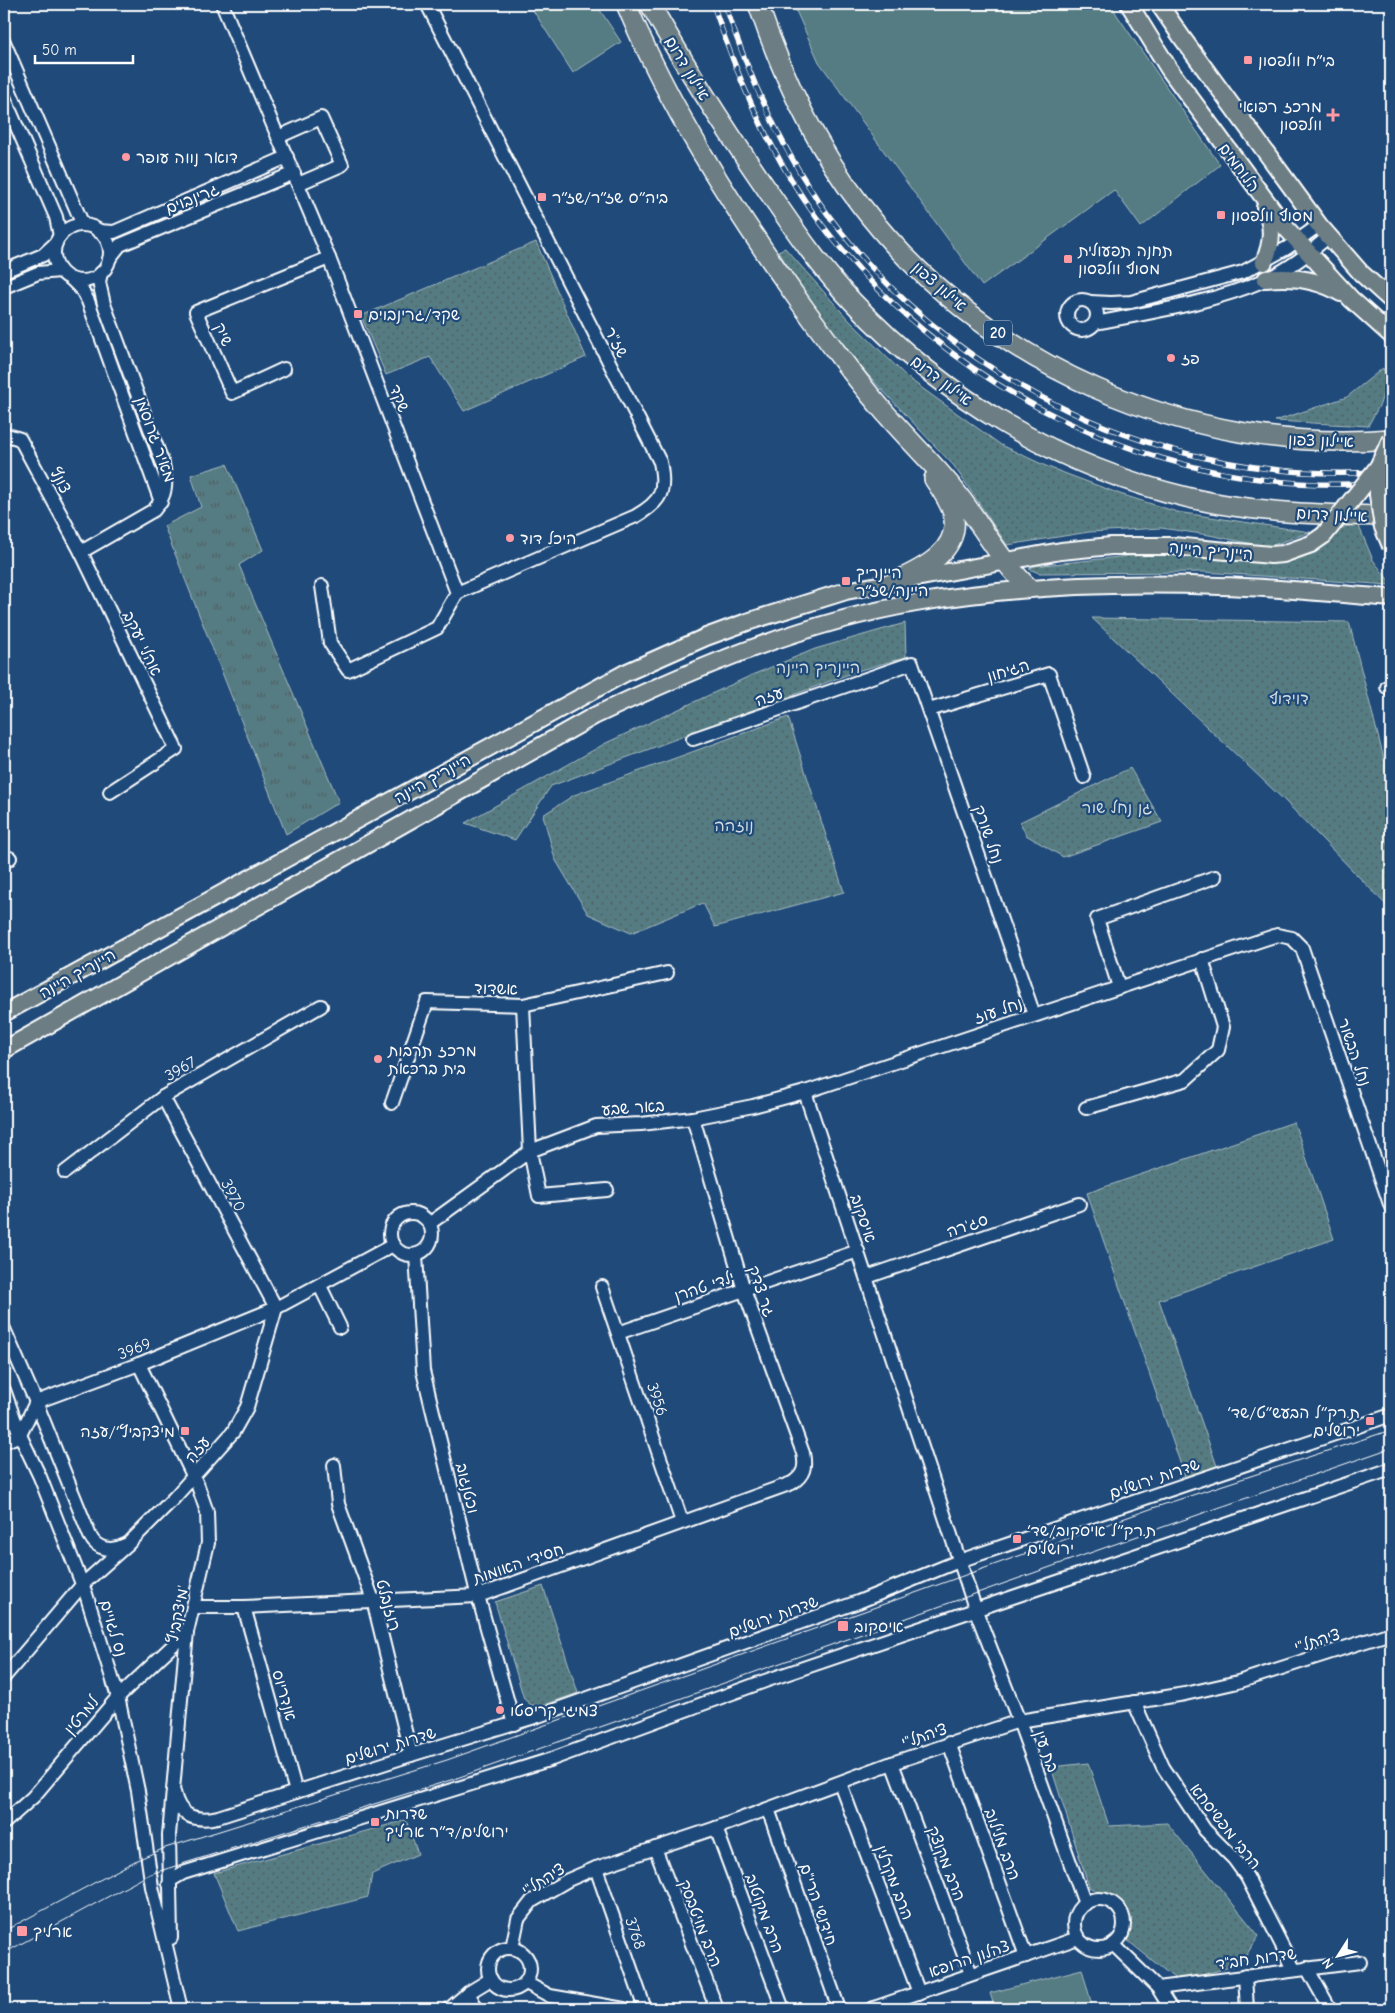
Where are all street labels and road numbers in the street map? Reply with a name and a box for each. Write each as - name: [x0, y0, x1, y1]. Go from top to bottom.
- street label: איילון דרום: [661, 33, 713, 104]
- street label: הלוחמים: [1215, 140, 1263, 195]
- street label: גרינבוים: [163, 180, 222, 218]
- street label: איילון צפון: [908, 258, 970, 316]
- street label: שיק: [209, 320, 236, 349]
- road number: 20: [984, 320, 1012, 346]
- street label: שז"ר: [601, 324, 631, 361]
- street label: איילון דרום: [908, 352, 975, 409]
- street label: שקד: [385, 382, 413, 415]
- street label: מאיר גרוסמן: [130, 394, 179, 485]
- street label: איילון צפון: [1288, 431, 1354, 452]
- street label: צונץ: [46, 464, 74, 496]
- street label: איילון דרום: [1296, 504, 1368, 526]
- street label: היינריך היינה: [1168, 538, 1254, 565]
- street label: אהלי יעקב: [119, 608, 165, 679]
- street label: הגיחון: [985, 656, 1032, 686]
- street label: עזה: [753, 684, 786, 710]
- street label: היינריך היינה: [391, 751, 474, 808]
- street label: נחל שורק: [970, 803, 1006, 866]
- street label: היינריך היינה: [36, 946, 119, 1003]
- street label: אשדוד: [474, 980, 518, 998]
- street label: נחל עוז: [972, 994, 1025, 1028]
- street label: נחל הבשור: [1334, 1016, 1374, 1089]
- street label: 3967: [162, 1053, 200, 1085]
- street label: באר שבע: [601, 1097, 665, 1119]
- street label: 3970: [217, 1176, 249, 1215]
- street label: איסקוב: [846, 1192, 880, 1245]
- street label: סג'רה: [944, 1210, 990, 1241]
- street label: גר צדק: [744, 1263, 778, 1319]
- street label: ילדי טהרן: [672, 1268, 737, 1307]
- street label: 3969: [115, 1334, 153, 1363]
- street label: 3956: [643, 1380, 671, 1418]
- street label: עזה: [182, 1433, 214, 1466]
- street label: שדרות ירושלים: [1107, 1455, 1202, 1503]
- street label: וכטנגוב: [452, 1461, 482, 1515]
- street label: חסידי האומות: [470, 1540, 566, 1588]
- street label: רוזנבלט: [372, 1577, 404, 1633]
- street label: מיצקביץ': [164, 1584, 192, 1645]
- street label: שדרות ירושלים: [726, 1592, 821, 1642]
- street label: נס לגויים: [96, 1598, 130, 1659]
- street label: ציהתל"י: [1292, 1625, 1342, 1657]
- street label: אנדריוס: [268, 1668, 300, 1723]
- street label: למרטין: [61, 1692, 104, 1739]
- street label: ציהתל"י: [899, 1720, 949, 1752]
- street label: שדרות ירושלים: [342, 1723, 438, 1768]
- street label: בת עין: [1030, 1728, 1062, 1775]
- street label: הרבי מפשיסחא: [1186, 1780, 1264, 1873]
- street label: הרב מלילוב: [981, 1806, 1023, 1883]
- street label: הרב מקוצק: [923, 1823, 969, 1904]
- street label: הרב מקרלין: [871, 1842, 917, 1923]
- street label: ציהתל"י: [519, 1860, 568, 1900]
- street label: חידושי הרי"ם: [796, 1861, 841, 1948]
- street label: הרב מקוטוב: [740, 1871, 787, 1956]
- street label: הרב מויטבסק: [675, 1877, 725, 1970]
- street label: 3768: [621, 1915, 649, 1952]
- street label: צהלון הרופא: [927, 1937, 1012, 1981]
- street label: שדרות חב"ד: [1215, 1944, 1298, 1974]

